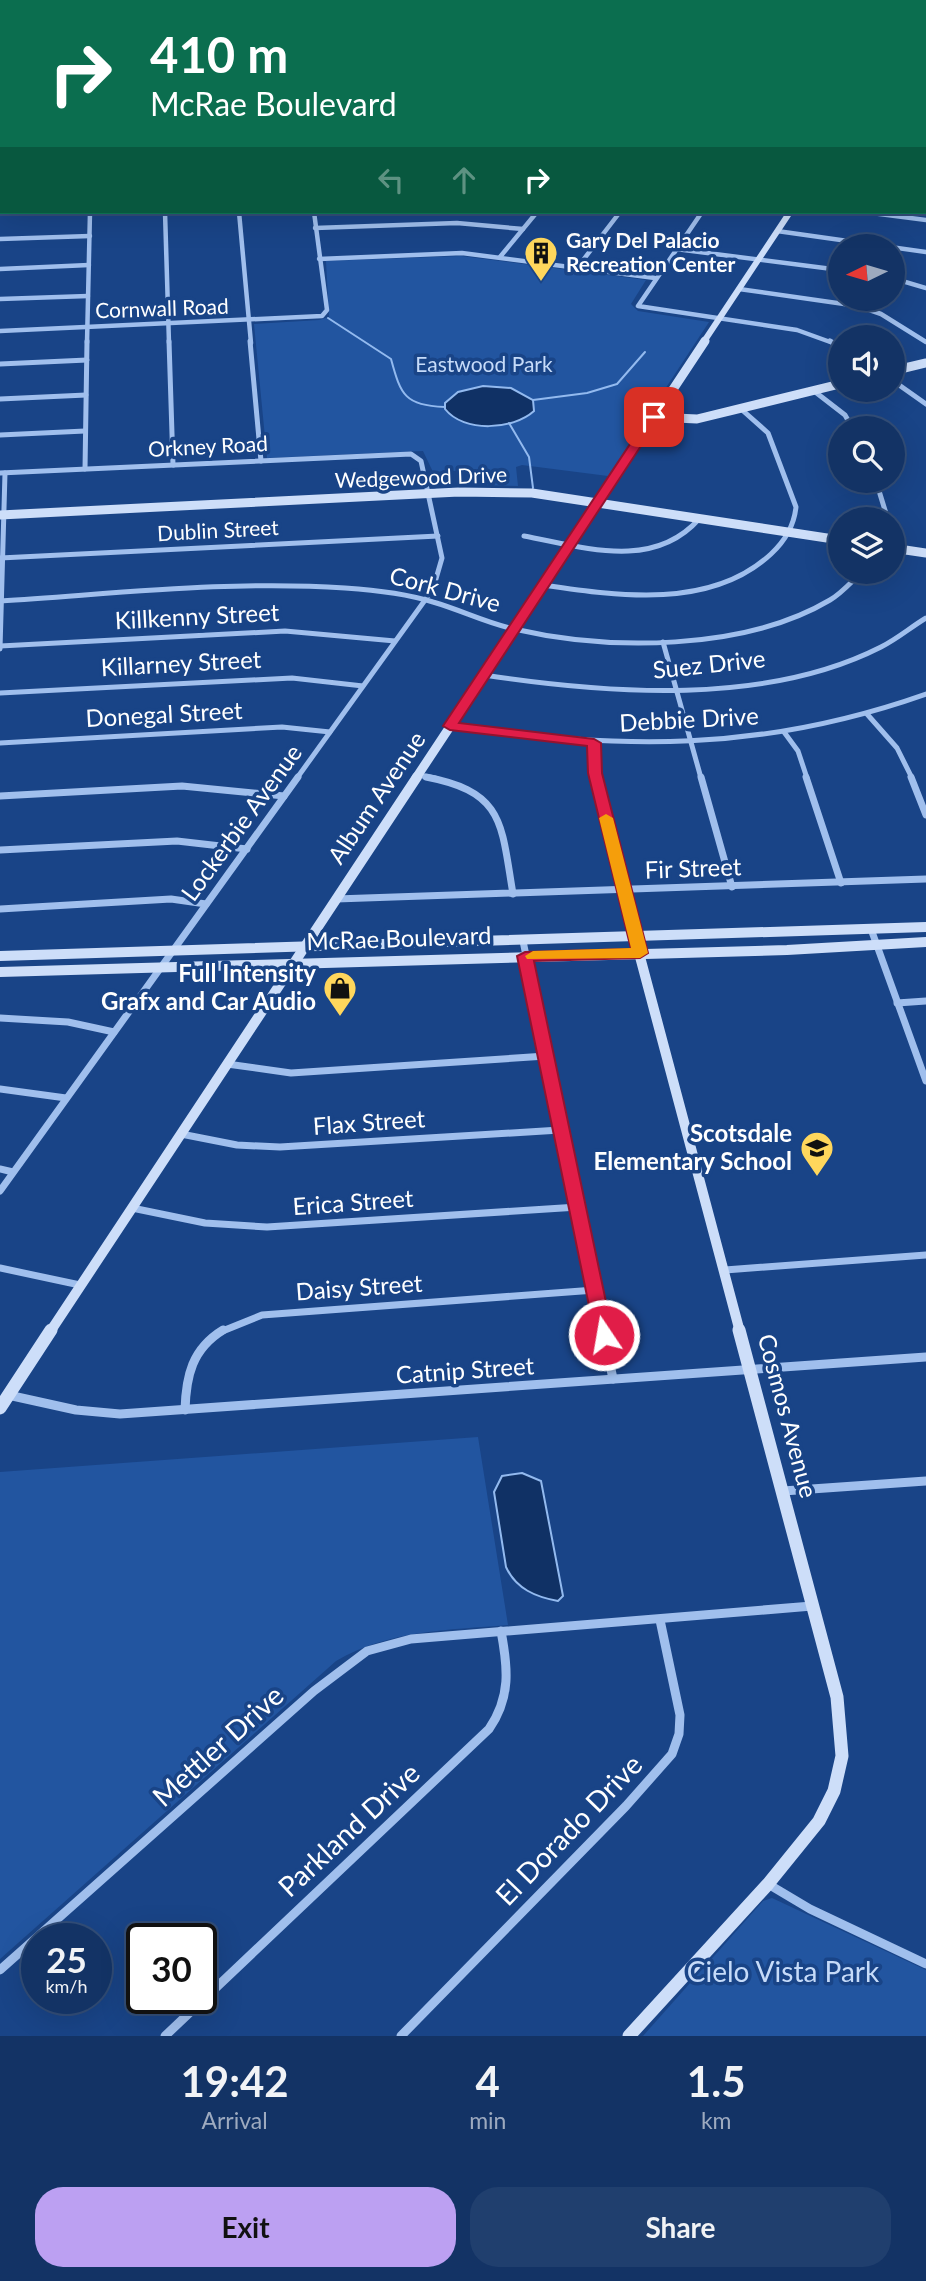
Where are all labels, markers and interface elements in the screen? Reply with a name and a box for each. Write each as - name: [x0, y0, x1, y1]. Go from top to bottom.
- text: 410 m: [150, 25, 288, 83]
- icon: right: [35, 28, 126, 119]
- text: McRae Boulevard: [150, 84, 397, 123]
- icon: left: [372, 161, 410, 199]
- icon: ahead: [445, 161, 483, 199]
- icon: right: [518, 161, 556, 199]
- place label: Gary Del Palacio Recreation Center: [566, 227, 735, 276]
- building icon: Gary Del Palacio Recreation Center: [522, 234, 560, 283]
- north arrow: [828, 234, 905, 312]
- map controls: [828, 234, 905, 584]
- street label: Cornwall Road: [95, 293, 229, 322]
- button: sound: [828, 325, 905, 402]
- park label: Eastwood Park: [415, 351, 553, 376]
- pin: [624, 387, 684, 447]
- icon: arrive: [635, 398, 673, 436]
- button: search: [828, 416, 905, 493]
- street label: Orkney Road: [147, 430, 268, 461]
- street label: Wedgewood Drive: [334, 461, 508, 492]
- button: layers: [828, 507, 905, 584]
- street label: Dublin Street: [157, 514, 280, 545]
- street label: Cork Drive: [387, 560, 504, 617]
- street label: Killkenny Street: [114, 597, 280, 634]
- street label: Suez Drive: [651, 643, 767, 684]
- street label: Killarney Street: [100, 644, 262, 681]
- street label: Donegal Street: [85, 695, 244, 732]
- street label: Debbie Drive: [619, 700, 759, 737]
- street label: Album Avenue: [321, 726, 431, 869]
- street label: Lockerbie Avenue: [174, 738, 307, 906]
- street label: Fir Street: [644, 851, 742, 884]
- street label: McRae Boulevard: [306, 920, 492, 955]
- place label: Full Intensity Grafx and Car Audio: [101, 958, 316, 1015]
- shop icon: Full Intensity Grafx and Car Audio: [321, 969, 359, 1018]
- street label: Flax Street: [312, 1103, 426, 1140]
- place label: Scotsdale Elementary School: [593, 1118, 792, 1175]
- school or university icon: Scotsdale Elementary School: [798, 1129, 836, 1178]
- street label: Erica Street: [292, 1183, 415, 1220]
- street label: Daisy Street: [295, 1268, 424, 1305]
- position arrow: [567, 1298, 641, 1372]
- street label: Cosmos Avenue: [753, 1331, 824, 1501]
- street label: Catnip Street: [395, 1350, 535, 1389]
- street label: Mettler Drive: [145, 1678, 290, 1813]
- street label: El Dorado Drive: [488, 1747, 649, 1912]
- street label: Parkland Drive: [271, 1755, 426, 1903]
- speed limit sign: 30: [126, 1923, 217, 2014]
- text: 25: [46, 1938, 87, 1980]
- park label: Cielo Vista Park: [687, 1954, 880, 1988]
- text: km/h: [45, 1975, 88, 1997]
- text: 19:42: [180, 2056, 289, 2106]
- text: 4: [476, 2056, 500, 2106]
- text: 1.5: [687, 2056, 746, 2106]
- text: Arrival: [201, 2106, 268, 2134]
- text: min: [469, 2106, 506, 2134]
- text: km: [701, 2106, 732, 2134]
- button: Exit: [35, 2187, 456, 2267]
- button: Share: [470, 2187, 891, 2267]

